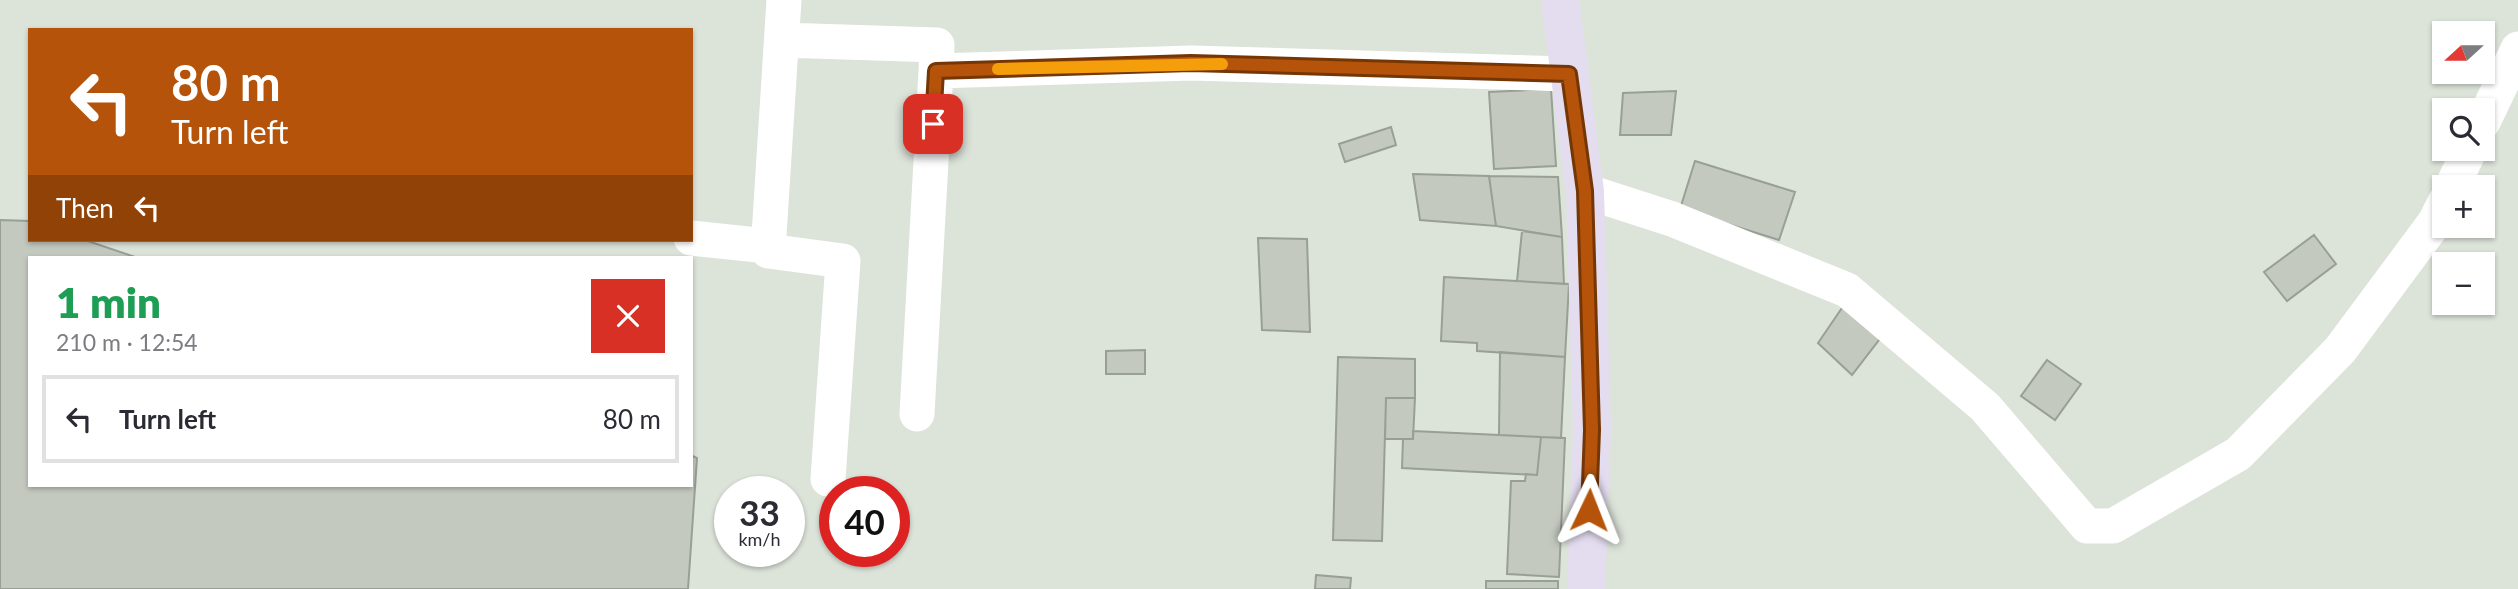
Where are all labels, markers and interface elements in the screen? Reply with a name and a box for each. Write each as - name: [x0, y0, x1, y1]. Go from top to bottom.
- north arrow: [2432, 21, 2496, 84]
- map controls: [2432, 21, 2495, 315]
- text: 80 m: [171, 53, 281, 111]
- icon: left: [56, 56, 147, 147]
- pin: [903, 94, 963, 154]
- button: search: [2432, 98, 2495, 161]
- icon: arrive: [914, 105, 952, 143]
- text: Turn left: [171, 112, 288, 151]
- button: +: [2432, 175, 2495, 238]
- icon: left: [128, 189, 166, 227]
- text: Then: [56, 192, 114, 224]
- button: −: [2432, 252, 2495, 315]
- text: 1 min: [56, 277, 161, 327]
- button: close: [591, 279, 665, 353]
- text: 210 m · 12:54: [56, 328, 198, 356]
- icon: left: [60, 400, 98, 438]
- text: Turn left: [119, 403, 216, 435]
- text: 80 m: [603, 403, 661, 435]
- position arrow: [1552, 473, 1626, 547]
- speed limit sign: 40: [819, 476, 910, 567]
- text: 33: [739, 491, 780, 533]
- text: km/h: [738, 528, 781, 550]

